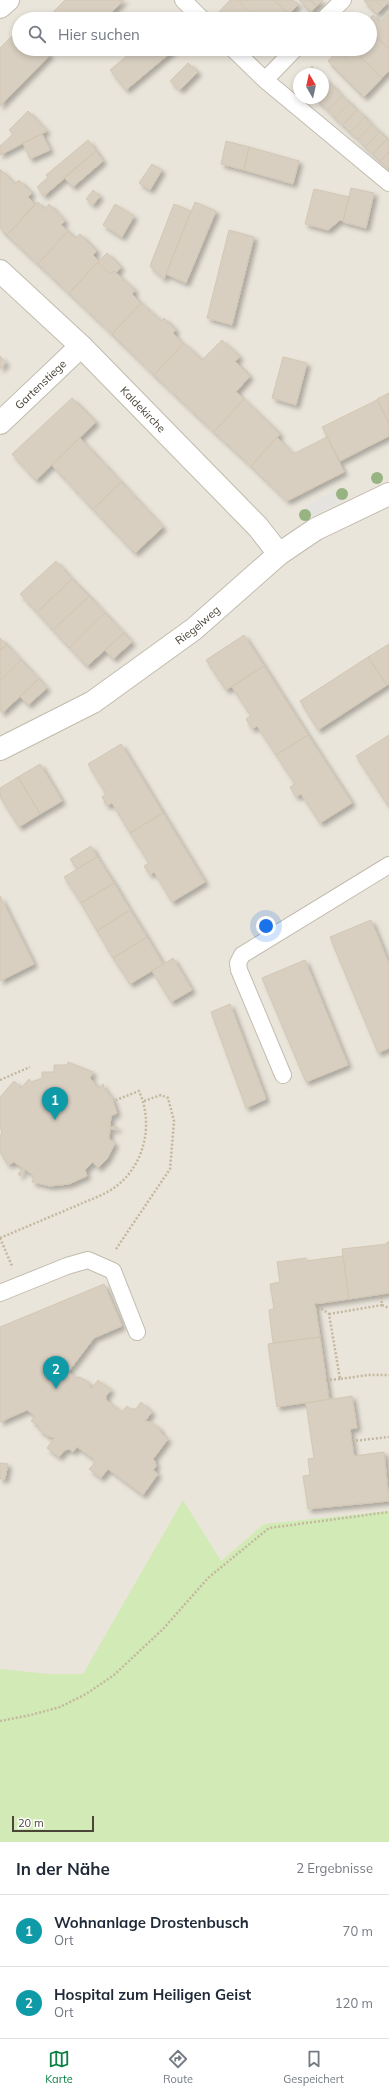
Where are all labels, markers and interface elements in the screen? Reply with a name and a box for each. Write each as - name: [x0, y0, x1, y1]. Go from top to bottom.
- search box: [12, 12, 377, 56]
- icon: search: [26, 23, 48, 45]
- text: Hier suchen: [58, 25, 140, 44]
- north arrow: [293, 68, 329, 104]
- street label: Gartenstiege: [12, 357, 69, 412]
- street label: Kaldekirche: [117, 383, 169, 435]
- street label: Riegelweg: [172, 603, 223, 647]
- your location: [256, 916, 276, 936]
- pin: 1: [42, 1087, 68, 1120]
- pin: 2: [43, 1356, 69, 1389]
- scale bar: [12, 1814, 94, 1833]
- text: 20 m: [18, 1816, 44, 1830]
- text: In der Nähe: [16, 1858, 110, 1879]
- text: 2 Ergebnisse: [296, 1860, 373, 1876]
- text: Wohnanlage Drostenbusch: [54, 1913, 249, 1932]
- text: 1: [25, 1923, 33, 1939]
- text: 70 m: [343, 1923, 373, 1939]
- text: Ort: [54, 1932, 74, 1948]
- text: Hospital zum Heiligen Geist: [54, 1985, 251, 2004]
- text: 2: [25, 1995, 33, 2011]
- text: 120 m: [335, 1995, 373, 2011]
- text: Ort: [54, 2004, 74, 2020]
- tab: Karte: [45, 2048, 73, 2086]
- tab: Route: [163, 2048, 193, 2086]
- tab: Gespeichert: [283, 2048, 344, 2086]

